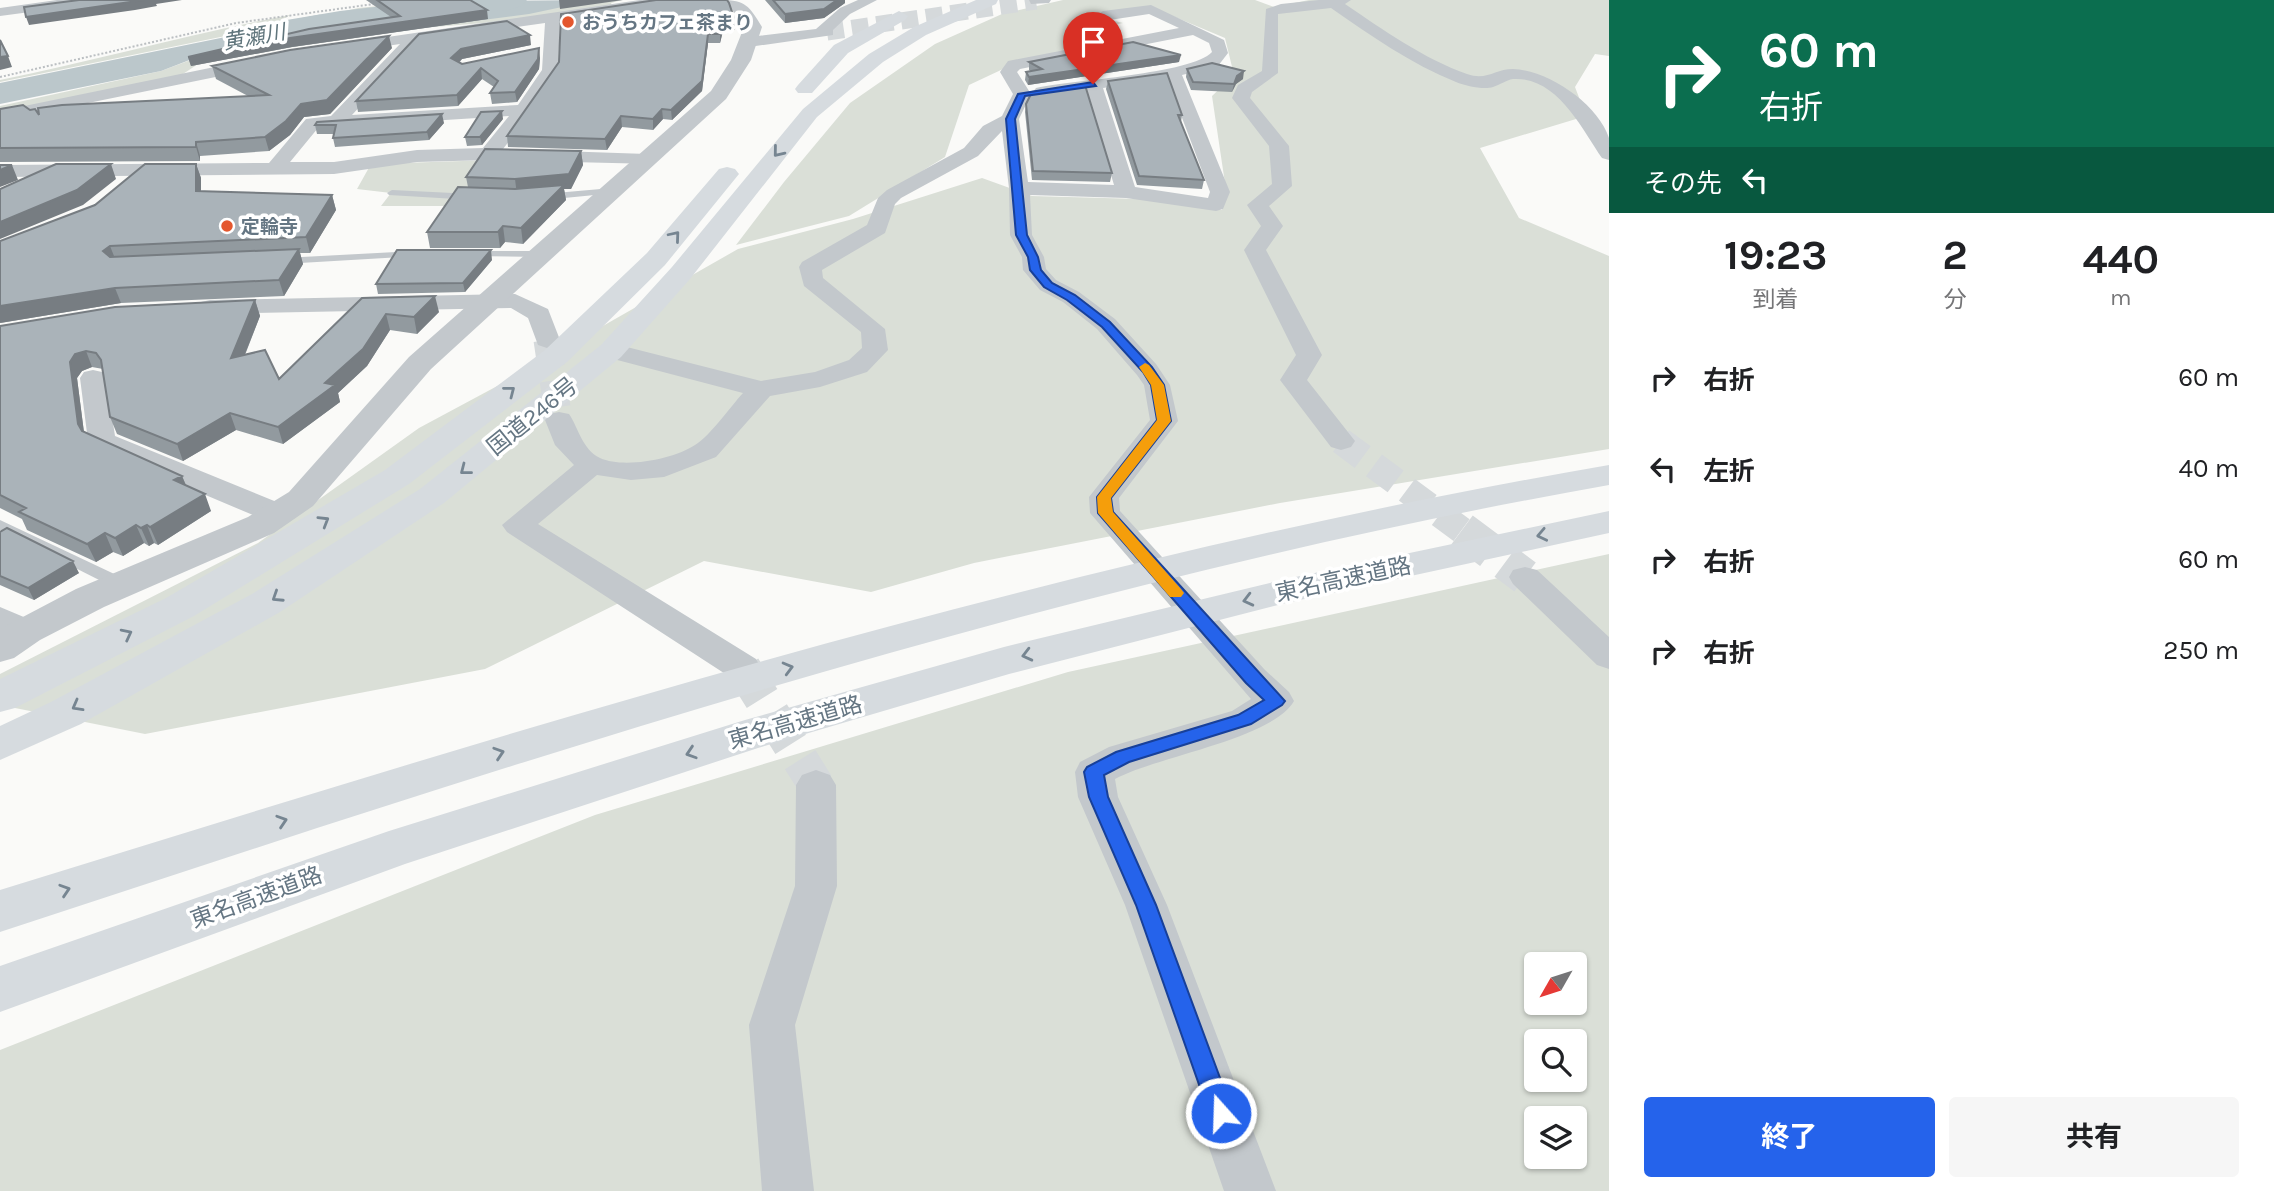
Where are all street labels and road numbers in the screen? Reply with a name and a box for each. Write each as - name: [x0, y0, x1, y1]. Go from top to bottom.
- street label: 国道246号: [482, 372, 583, 461]
- street label: 東名高速道路: [1273, 552, 1413, 607]
- street label: 東名高速道路: [725, 690, 865, 754]
- street label: 東名高速道路: [187, 861, 326, 934]

